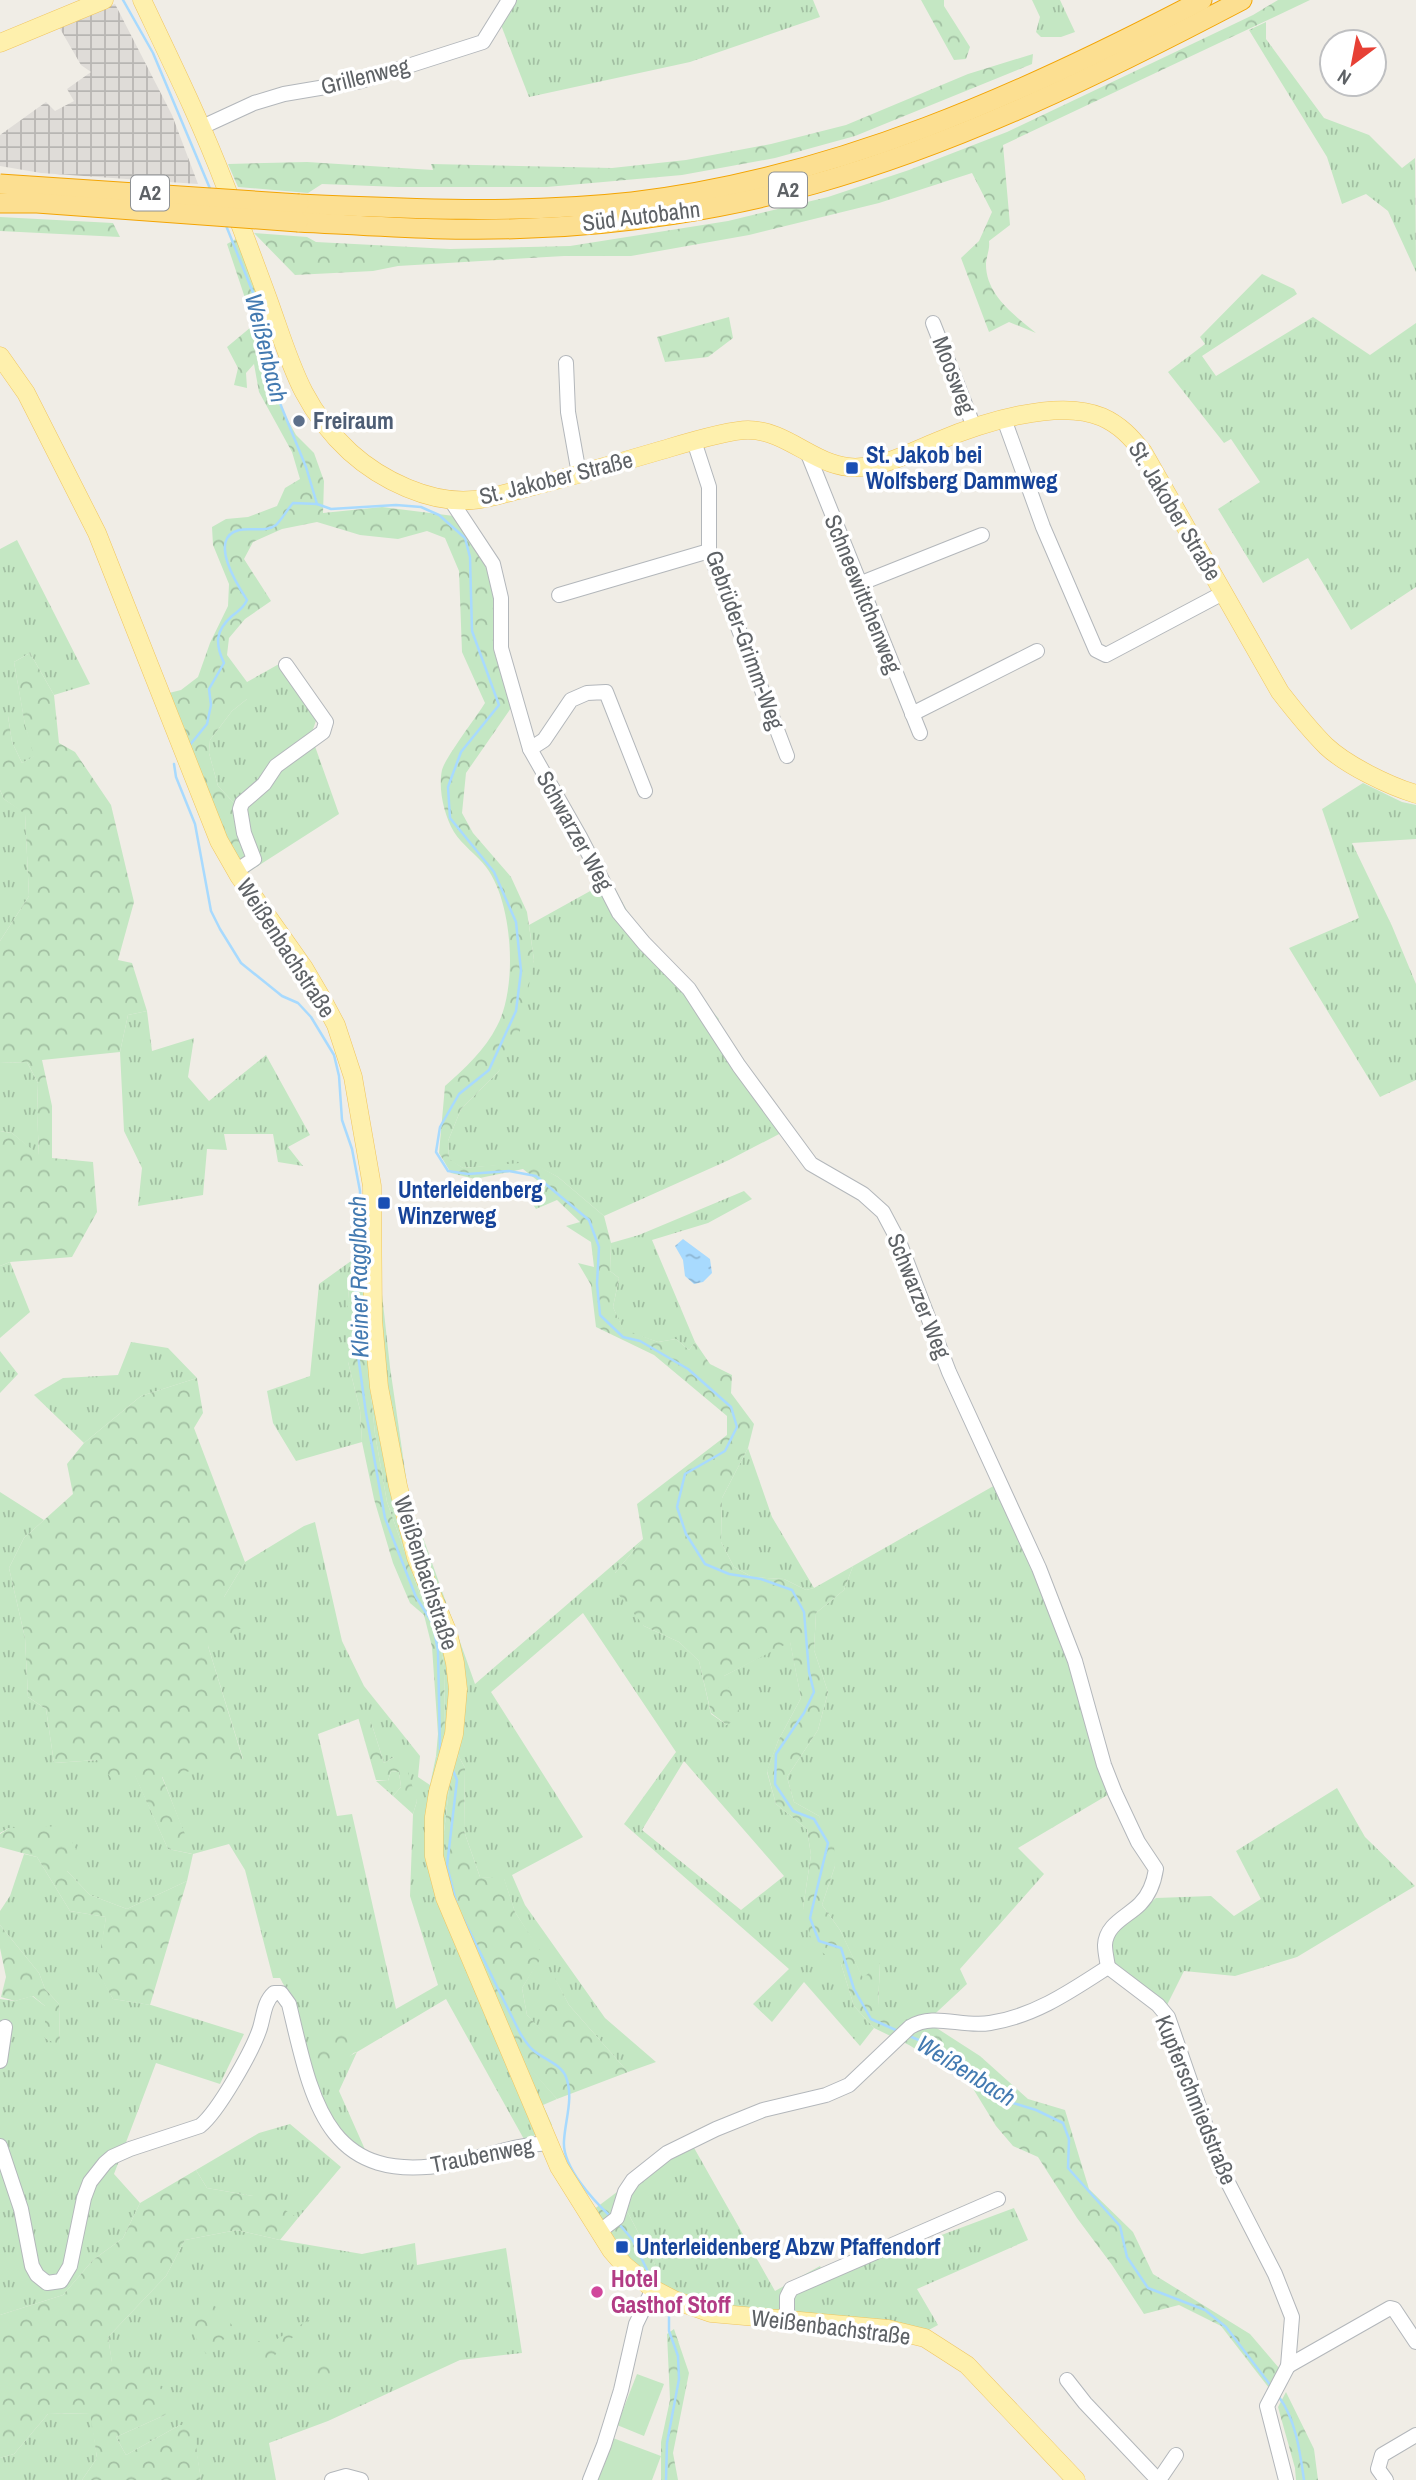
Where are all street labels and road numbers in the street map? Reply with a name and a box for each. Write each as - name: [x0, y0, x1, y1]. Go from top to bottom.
- street label: Grillenweg: [317, 49, 413, 101]
- road number: A2: [769, 172, 807, 208]
- road number: A2: [131, 176, 169, 210]
- street label: Süd Autobahn: [580, 193, 702, 238]
- street label: Moosweg: [926, 332, 984, 419]
- street label: St. Jakober Straße: [1122, 435, 1229, 586]
- street label: St. Jakober Straße: [476, 443, 636, 512]
- street label: Schneewittchenweg: [817, 510, 910, 678]
- street label: Gebrüder-Grimm-Weg: [699, 546, 792, 734]
- street label: Schwarzer Weg: [530, 765, 621, 897]
- street label: Weißenbachstraße: [230, 872, 343, 1023]
- street label: Schwarzer Weg: [880, 1228, 959, 1364]
- street label: Weißenbachstraße: [387, 1492, 466, 1654]
- street label: Kupferschmiedstraße: [1148, 2010, 1245, 2189]
- street label: Traubenweg: [428, 2129, 536, 2180]
- street label: Weißenbachstraße: [750, 2301, 912, 2352]

